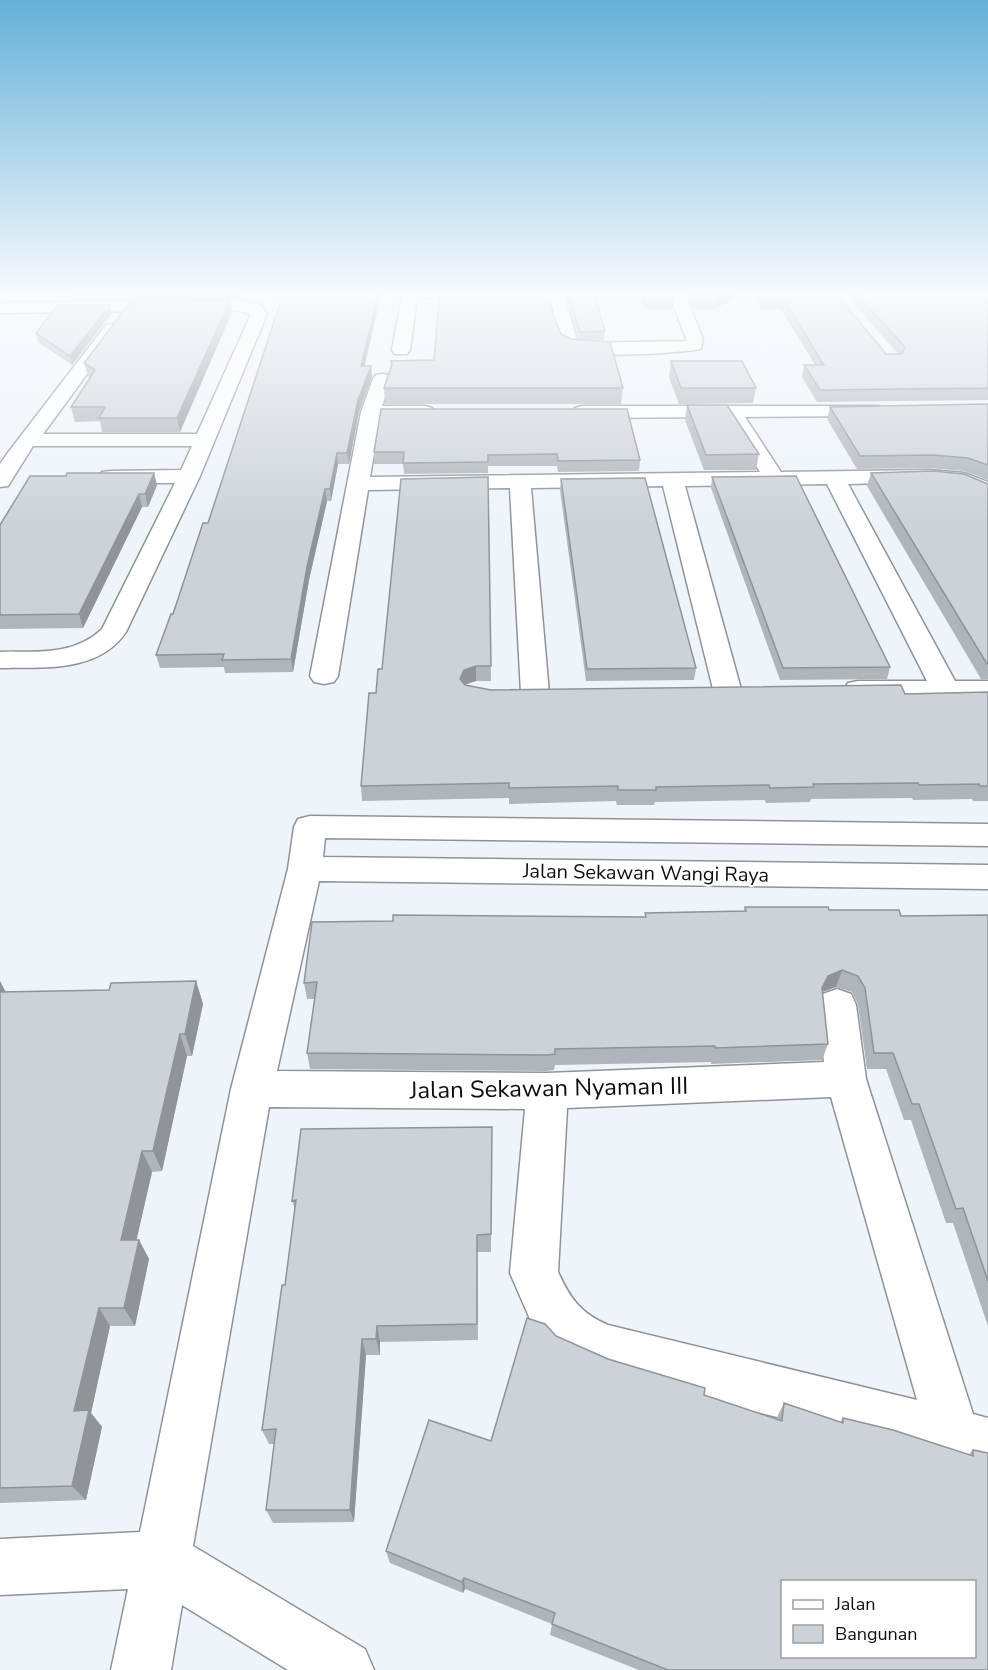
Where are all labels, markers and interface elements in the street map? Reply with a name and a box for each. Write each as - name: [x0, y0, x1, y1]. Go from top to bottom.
- street label: Jalan Sekawan Wangi Raya: [522, 857, 769, 889]
- street label: Jalan Sekawan Nyaman III: [408, 1070, 689, 1106]
- legend: [781, 1580, 976, 1658]
- text: Jalan: [834, 1592, 875, 1616]
- text: Bangunan: [835, 1622, 918, 1646]

